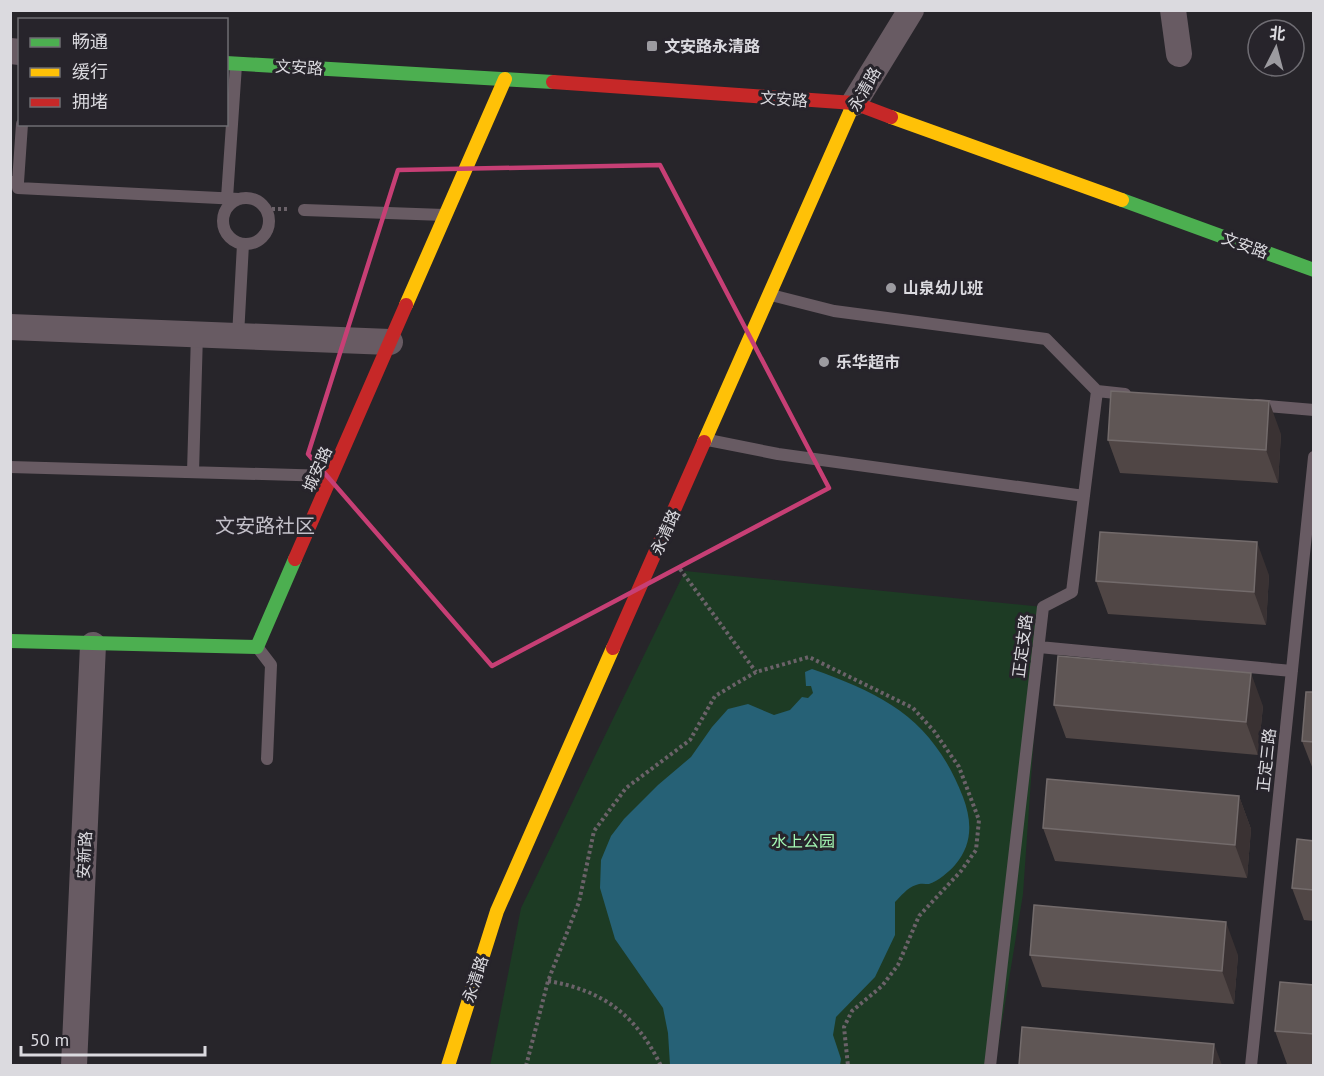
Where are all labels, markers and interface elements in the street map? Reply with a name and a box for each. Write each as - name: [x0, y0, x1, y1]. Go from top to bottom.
- legend: [18, 18, 228, 126]
- north arrow: [1246, 18, 1306, 78]
- text: 北: [1269, 22, 1287, 44]
- text: 畅通: [72, 30, 108, 53]
- place label: 文安路永清路: [664, 36, 760, 56]
- marker: 文安路永清路: [645, 39, 659, 53]
- street label: 文安路: [275, 56, 323, 78]
- text: 缓行: [72, 60, 108, 83]
- street label: 永清路: [843, 63, 885, 115]
- street label: 文安路: [759, 87, 809, 111]
- text: 拥堵: [72, 90, 108, 113]
- street label: 文安路: [1219, 227, 1271, 263]
- place label: 山泉幼儿班: [903, 278, 983, 298]
- marker: 山泉幼儿班: [884, 281, 898, 295]
- place label: 乐华超市: [836, 352, 900, 372]
- marker: 乐华超市: [817, 355, 831, 369]
- street label: 城安路: [298, 443, 336, 495]
- street label: 永清路: [646, 506, 684, 558]
- district label: 文安路社区: [215, 513, 315, 539]
- street label: 正定支路: [1008, 613, 1036, 679]
- street label: 正定三路: [1253, 727, 1279, 793]
- street label: 安新路: [73, 831, 95, 879]
- park label: 水上公园: [771, 831, 835, 851]
- street label: 永清路: [458, 953, 492, 1005]
- scale bar: [21, 1019, 206, 1057]
- text: 50 m: [30, 1028, 69, 1051]

